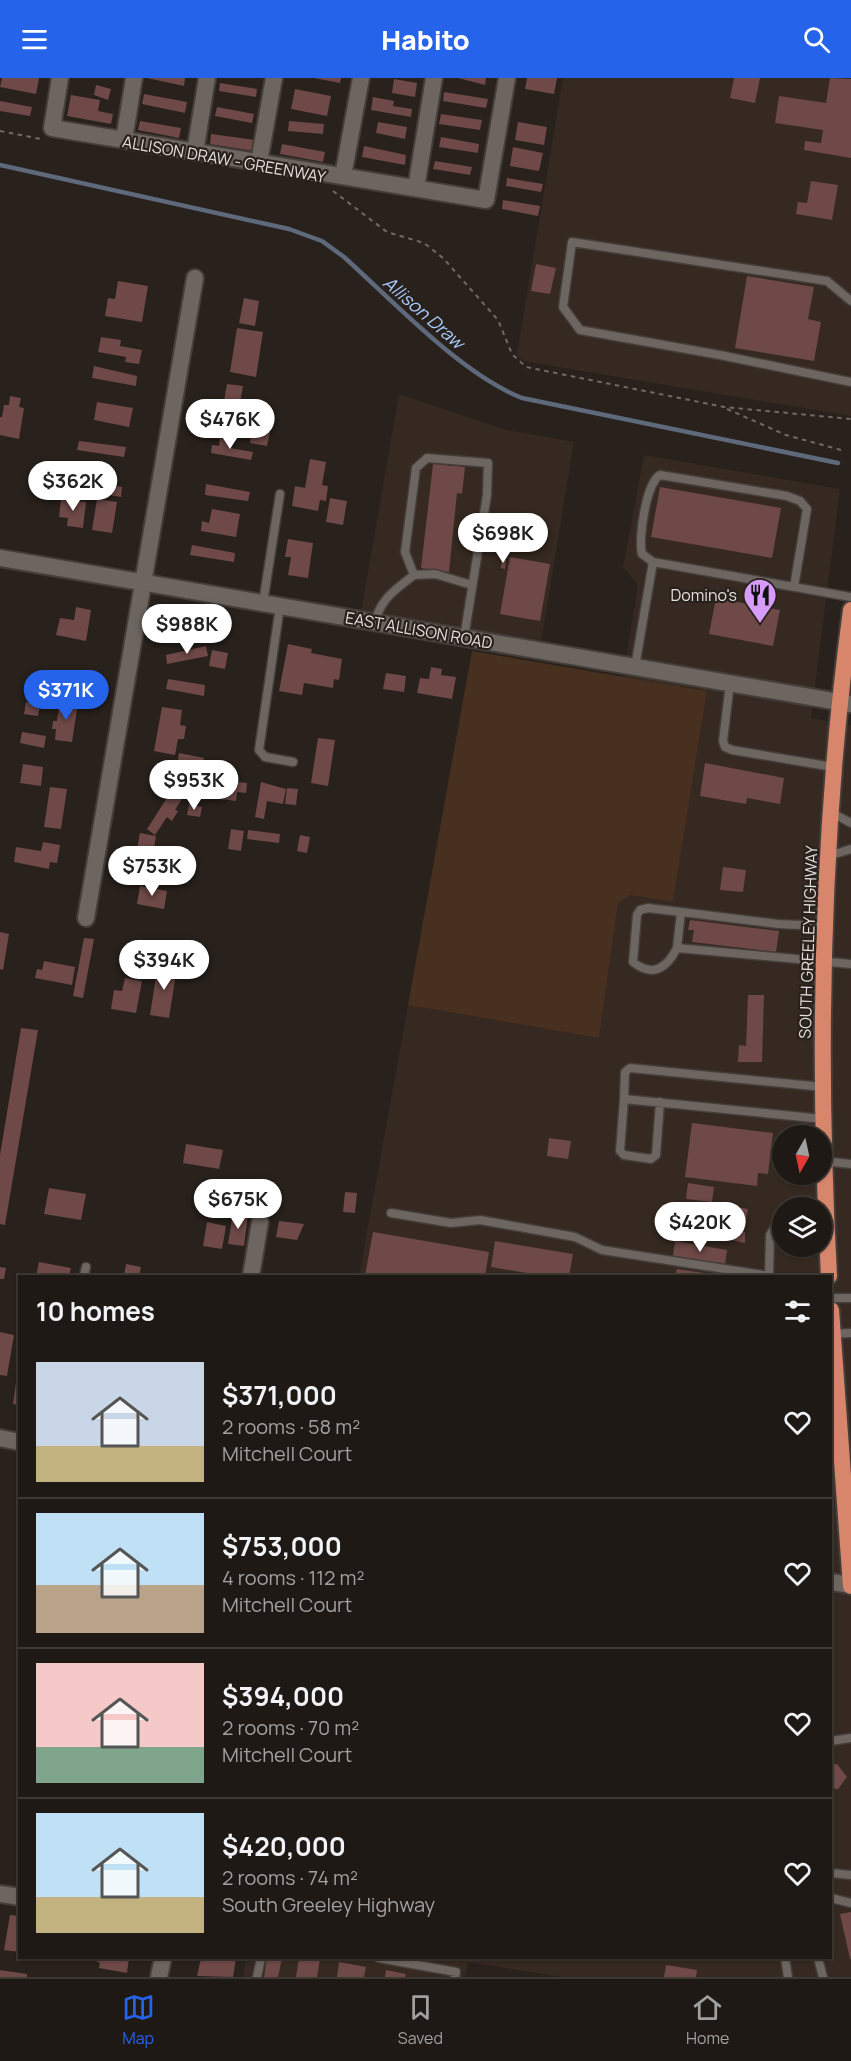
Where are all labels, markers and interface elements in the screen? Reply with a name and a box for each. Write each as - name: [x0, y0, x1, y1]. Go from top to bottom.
- text: Habito: [381, 21, 470, 58]
- icon: menu: [18, 23, 51, 56]
- icon: search: [800, 23, 833, 56]
- street label: ALLISON DRAW - GREENWAY: [121, 130, 328, 188]
- water label: Allison Draw: [378, 270, 471, 355]
- pin: $476K: [188, 399, 272, 450]
- text: $476K: [200, 405, 260, 432]
- pin: $362K: [31, 461, 115, 512]
- text: $362K: [42, 467, 104, 494]
- pin: $698K: [461, 513, 545, 564]
- text: $698K: [472, 519, 534, 546]
- restaurant icon: Domino's: [742, 577, 778, 624]
- place label: Domino's: [671, 584, 737, 606]
- pin: $988K: [145, 604, 229, 655]
- street label: EAST ALLISON ROAD: [344, 606, 495, 654]
- text: $988K: [156, 610, 218, 637]
- pin: $371K: [24, 670, 108, 721]
- text: $371K: [38, 676, 94, 703]
- pin: $953K: [152, 760, 236, 811]
- text: $953K: [163, 766, 225, 793]
- street label: SOUTH GREELEY HIGHWAY: [794, 845, 822, 1039]
- pin: $753K: [110, 846, 194, 897]
- text: $753K: [122, 852, 182, 879]
- pin: $394K: [122, 940, 206, 991]
- text: $394K: [133, 946, 195, 973]
- north arrow: [772, 1125, 832, 1185]
- map controls: [772, 1125, 832, 1257]
- pin: $675K: [196, 1179, 280, 1230]
- text: $675K: [208, 1185, 268, 1212]
- button: layers: [772, 1197, 832, 1257]
- pin: $420K: [658, 1202, 742, 1253]
- text: $420K: [669, 1208, 731, 1235]
- text: 10 homes: [36, 1293, 155, 1329]
- icon: filters: [781, 1295, 814, 1328]
- text: $371,000: [222, 1377, 337, 1413]
- icon: home: [84, 1386, 156, 1458]
- icon: heart: [781, 1406, 814, 1439]
- text: 2 rooms · 58 m²: [222, 1413, 360, 1440]
- text: Mitchell Court: [222, 1440, 352, 1467]
- text: $753,000: [222, 1528, 342, 1564]
- icon: home: [84, 1537, 156, 1609]
- icon: heart: [781, 1557, 814, 1590]
- text: 4 rooms · 112 m²: [222, 1564, 364, 1591]
- text: Mitchell Court: [222, 1591, 352, 1618]
- text: $394,000: [222, 1678, 344, 1714]
- icon: home: [84, 1687, 156, 1759]
- icon: heart: [781, 1707, 814, 1740]
- text: 2 rooms · 70 m²: [222, 1714, 359, 1741]
- text: Mitchell Court: [222, 1741, 352, 1768]
- text: $420,000: [222, 1828, 346, 1864]
- icon: home: [84, 1837, 156, 1909]
- icon: heart: [781, 1857, 814, 1890]
- text: 2 rooms · 74 m²: [222, 1864, 358, 1891]
- text: South Greeley Highway: [222, 1891, 435, 1918]
- tab: Map: [122, 1991, 155, 2049]
- tab: Saved: [398, 1991, 443, 2049]
- tab: Home: [686, 1991, 729, 2049]

